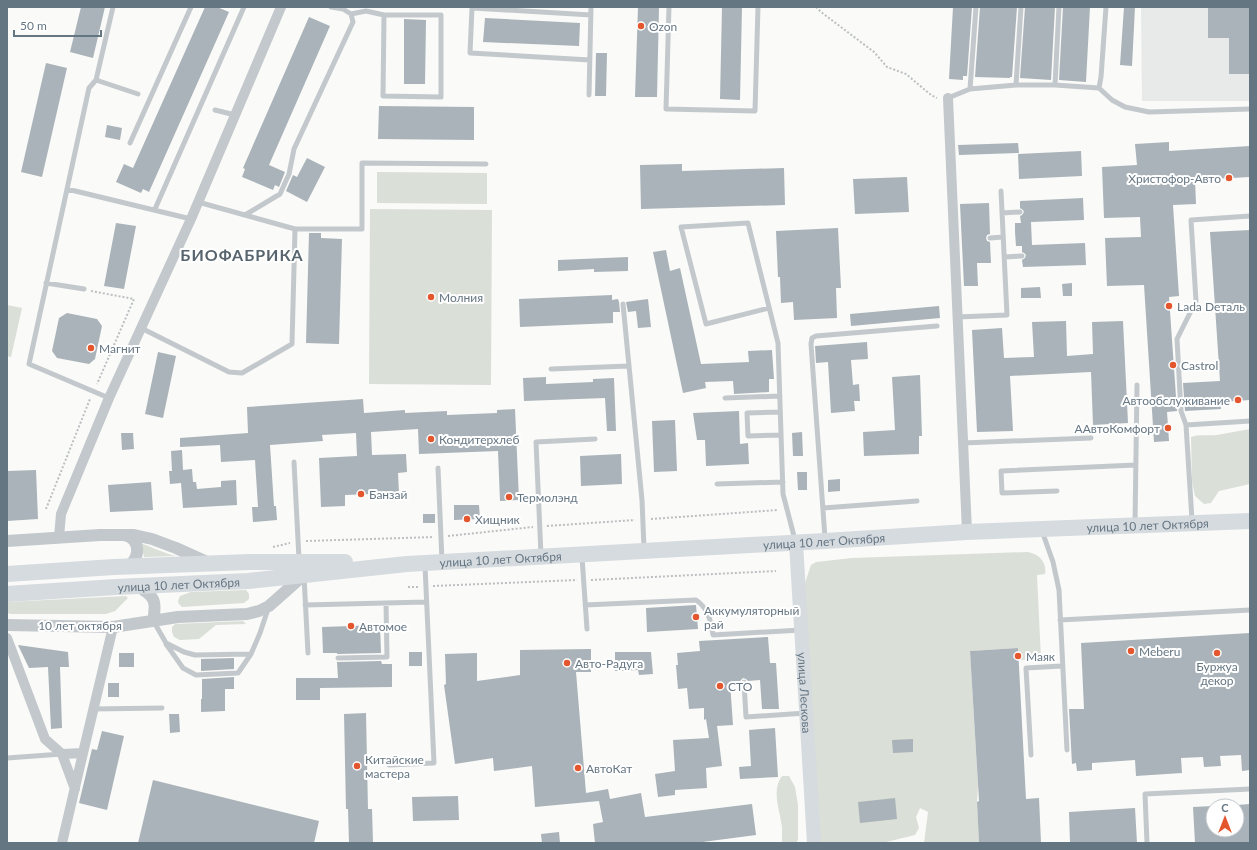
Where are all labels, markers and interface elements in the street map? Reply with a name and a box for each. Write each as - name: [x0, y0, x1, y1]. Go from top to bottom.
- scale bar: [14, 12, 101, 38]
- text: 50 m: [20, 18, 47, 33]
- place label: Ozon: [649, 19, 677, 34]
- marker: Ozon: [636, 21, 646, 31]
- place label: Христофор-Авто: [1128, 171, 1221, 186]
- marker: Христофор-Авто: [1224, 173, 1234, 183]
- district label: БИОФАБРИКА: [180, 245, 304, 264]
- place label: Молния: [439, 290, 483, 305]
- marker: Молния: [426, 292, 436, 302]
- place label: Lada Dеталь: [1177, 299, 1245, 314]
- marker: Lada Dеталь: [1164, 301, 1174, 311]
- place label: Магнит: [99, 341, 141, 356]
- marker: Магнит: [86, 343, 96, 353]
- place label: Castrol: [1181, 358, 1218, 373]
- marker: Castrol: [1168, 360, 1178, 370]
- place label: Автообслуживание: [1122, 393, 1230, 408]
- marker: Автообслуживание: [1233, 395, 1243, 405]
- place label: ААвтоКомфорт: [1075, 421, 1160, 436]
- marker: ААвтоКомфорт: [1163, 423, 1173, 433]
- place label: Кондитерхлеб: [439, 432, 519, 447]
- marker: Кондитерхлеб: [426, 434, 436, 444]
- place label: Банзай: [369, 487, 407, 502]
- marker: Банзай: [356, 489, 366, 499]
- place label: Термолэнд: [517, 490, 578, 505]
- marker: Термолэнд: [504, 492, 514, 502]
- place label: Хищник: [475, 512, 521, 527]
- marker: Хищник: [462, 514, 472, 524]
- street label: улица 10 лет Октября: [1086, 515, 1209, 535]
- street label: улица 10 лет Октября: [763, 530, 886, 552]
- street label: улица 10 лет Октября: [439, 548, 562, 570]
- street label: улица 10 лет Октября: [117, 574, 240, 594]
- place label: Аккумуляторный рай: [704, 603, 799, 632]
- marker: Аккумуляторный рай: [691, 612, 701, 622]
- street label: 10 лет октября: [38, 618, 122, 633]
- place label: Автомое: [359, 619, 407, 634]
- marker: Автомое: [346, 621, 356, 631]
- place label: Meberu: [1139, 644, 1180, 659]
- marker: Meberu: [1126, 646, 1136, 656]
- marker: Буржуа декор: [1212, 648, 1222, 658]
- place label: Маяк: [1026, 649, 1056, 664]
- marker: Маяк: [1013, 651, 1023, 661]
- street label: улица Лескова: [795, 652, 815, 734]
- place label: Авто-Радуга: [575, 656, 643, 671]
- marker: Авто-Радуга: [562, 658, 572, 668]
- place label: Буржуа декор: [1196, 659, 1238, 688]
- place label: СТО: [728, 679, 753, 694]
- marker: СТО: [715, 681, 725, 691]
- place label: Китайские мастера: [365, 752, 424, 781]
- marker: Китайские мастера: [352, 761, 362, 771]
- place label: АвтоКат: [586, 761, 632, 776]
- marker: АвтоКат: [573, 763, 583, 773]
- north arrow: [1205, 798, 1245, 838]
- text: С: [1221, 801, 1229, 814]

